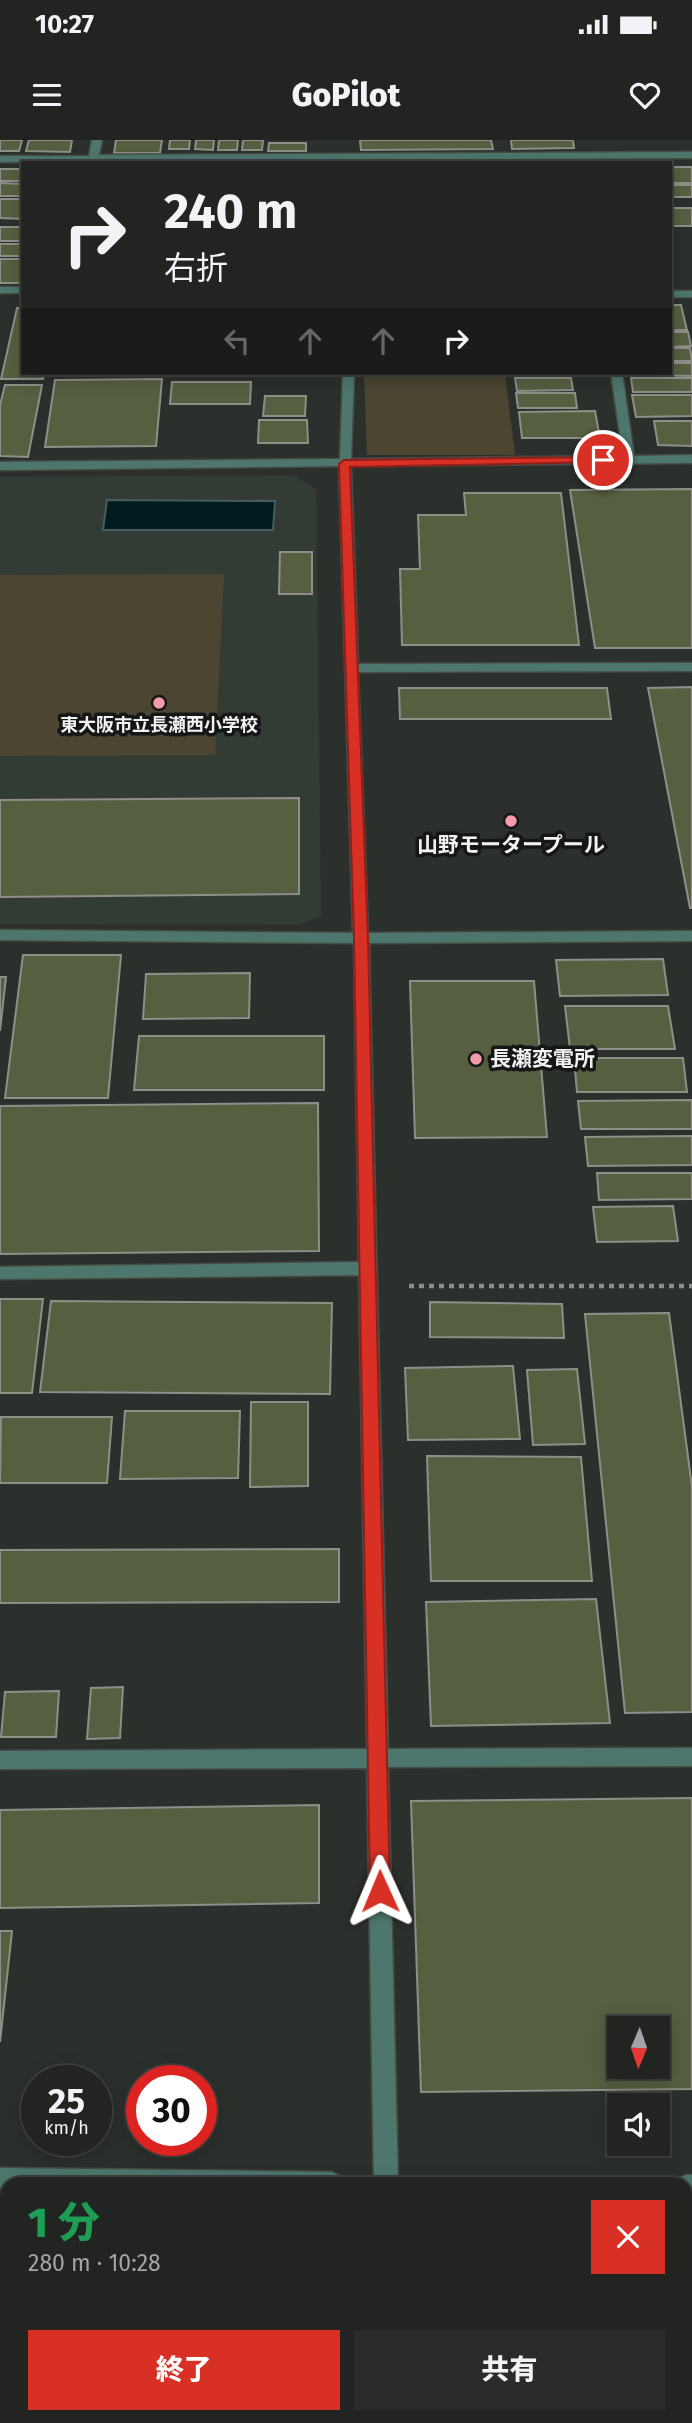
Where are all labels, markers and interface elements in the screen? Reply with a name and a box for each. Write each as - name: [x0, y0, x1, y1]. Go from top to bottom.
- text: 10:27: [35, 9, 94, 40]
- icon: menu: [28, 76, 66, 114]
- text: GoPilot: [292, 76, 400, 114]
- icon: heart: [626, 76, 664, 114]
- text: 240 m: [164, 182, 297, 241]
- icon: right: [49, 189, 140, 280]
- text: 右折: [164, 249, 228, 287]
- icon: left: [218, 322, 256, 360]
- icon: ahead: [291, 322, 329, 360]
- icon: ahead: [364, 322, 402, 360]
- icon: right: [437, 322, 475, 360]
- pin: [573, 430, 633, 490]
- icon: arrive: [584, 441, 622, 479]
- marker: 東大阪市立長瀬西小学校: [151, 695, 167, 711]
- place label: 東大阪市立長瀬西小学校: [60, 714, 258, 736]
- marker: 山野モータープール: [503, 813, 519, 829]
- place label: 山野モータープール: [417, 832, 605, 858]
- place label: 長瀬変電所: [490, 1046, 595, 1072]
- marker: 長瀬変電所: [468, 1051, 484, 1067]
- position arrow: [343, 1854, 417, 1928]
- north arrow: [607, 2016, 670, 2079]
- map controls: [607, 2016, 670, 2156]
- speed limit sign: 30: [126, 2065, 217, 2156]
- text: 25: [48, 2080, 85, 2122]
- button: sound: [607, 2093, 670, 2156]
- text: km/h: [44, 2117, 89, 2139]
- text: 1 分: [28, 2198, 99, 2248]
- button: close: [591, 2200, 665, 2274]
- text: 280 m · 10:28: [28, 2249, 161, 2277]
- button: 終了: [28, 2330, 340, 2410]
- button: 共有: [354, 2330, 665, 2410]

